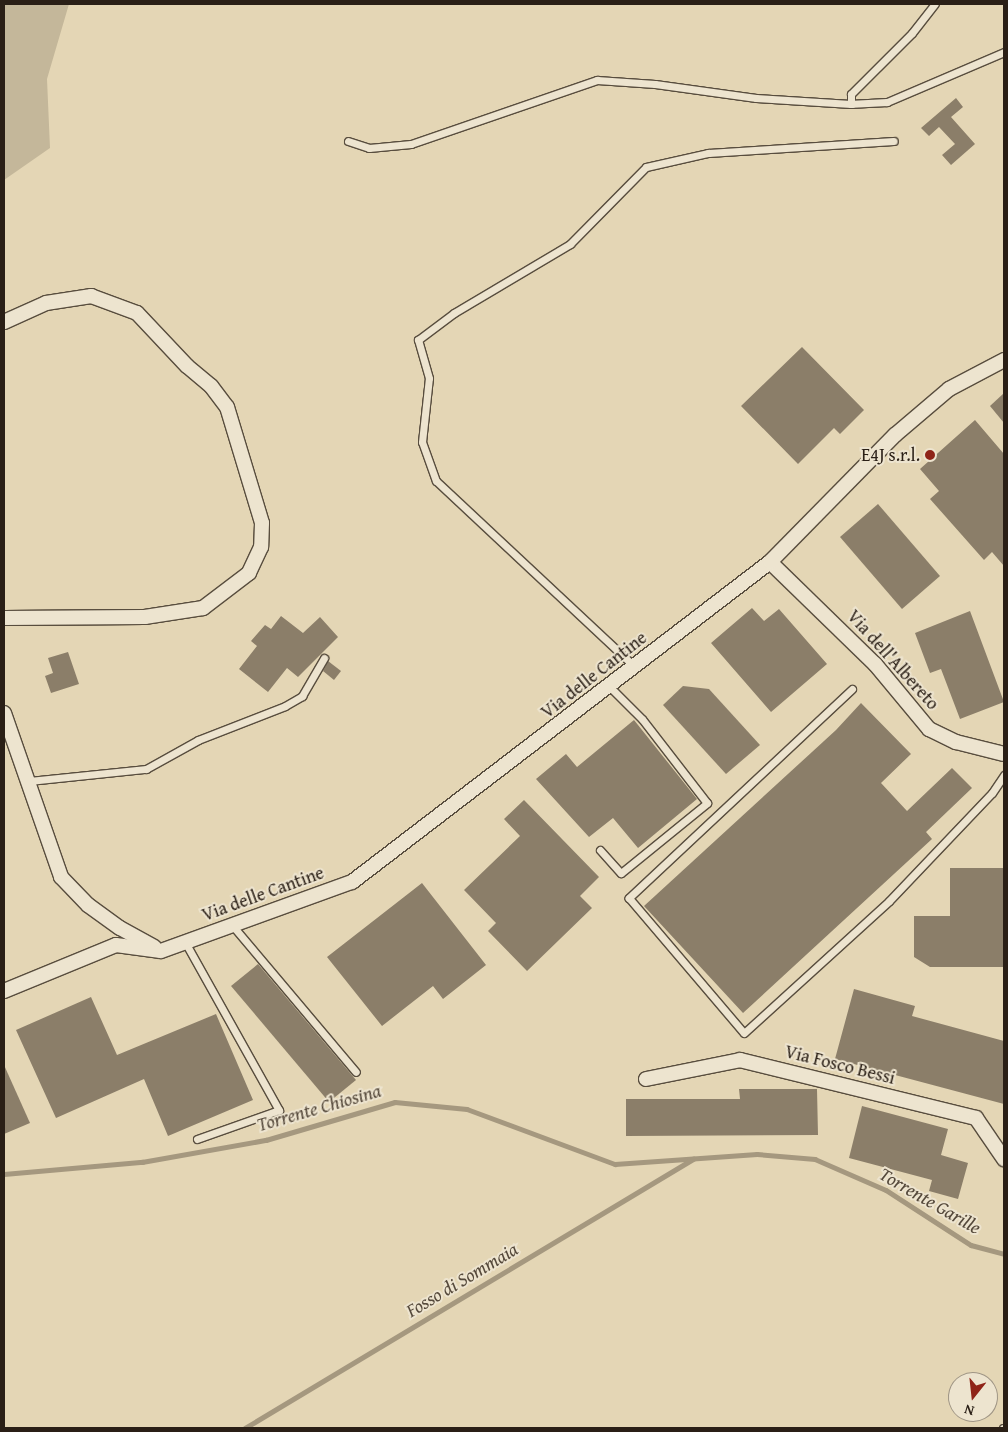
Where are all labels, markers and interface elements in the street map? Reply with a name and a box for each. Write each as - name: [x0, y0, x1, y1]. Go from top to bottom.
- place label: E4J s.r.l.: [861, 444, 920, 466]
- marker: E4J s.r.l.: [924, 449, 936, 461]
- street label: Via dell'Albereto: [842, 606, 944, 714]
- street label: Via delle Cantine: [537, 627, 651, 723]
- street label: Via delle Cantine: [199, 862, 327, 926]
- street label: Via Fosco Bessi: [783, 1041, 897, 1089]
- water label: Torrente Chiosina: [254, 1079, 384, 1137]
- water label: Torrente Garille: [875, 1163, 985, 1239]
- water label: Fosso di Sommaia: [402, 1238, 522, 1322]
- north arrow: [948, 1372, 998, 1422]
- text: N: [962, 1400, 976, 1421]

